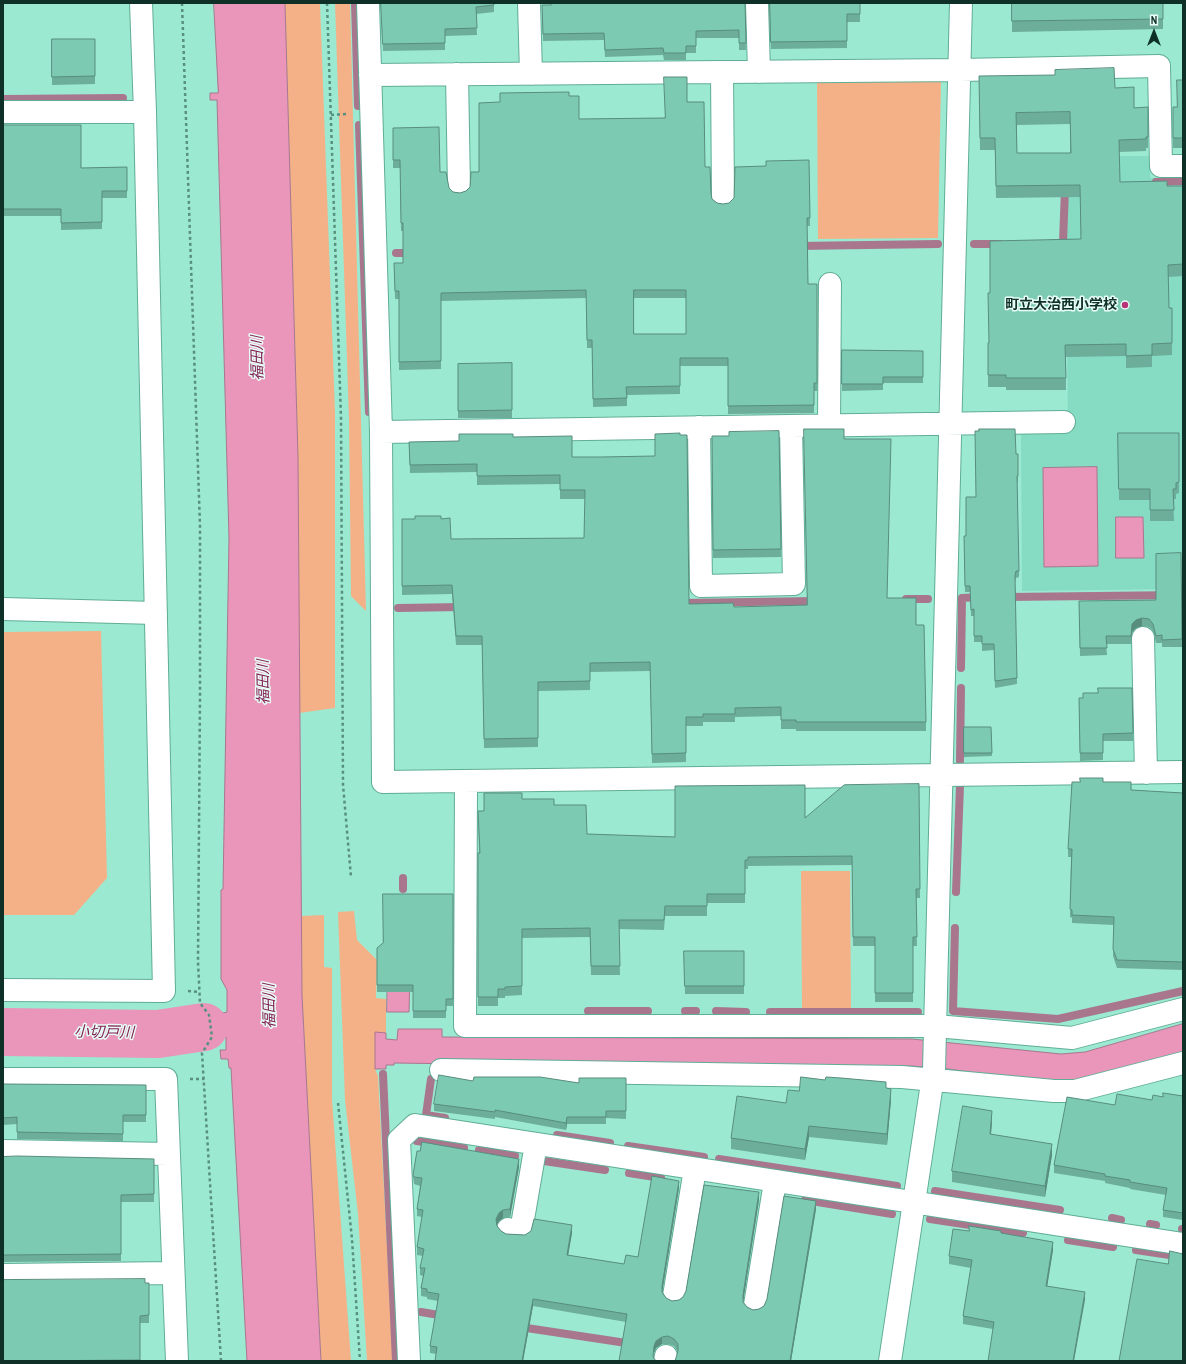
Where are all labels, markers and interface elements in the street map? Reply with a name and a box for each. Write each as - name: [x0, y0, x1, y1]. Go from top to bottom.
- north arrow: [1134, 12, 1174, 52]
- text: N: [1151, 13, 1157, 27]
- place label: 町立大治西小学校: [1005, 297, 1117, 313]
- marker: 町立大治西小学校: [1120, 300, 1130, 310]
- water label: 福田川: [249, 335, 267, 381]
- water label: 福田川: [255, 659, 273, 705]
- water label: 福田川: [261, 983, 279, 1029]
- water label: 小切戸川: [74, 1023, 134, 1043]

